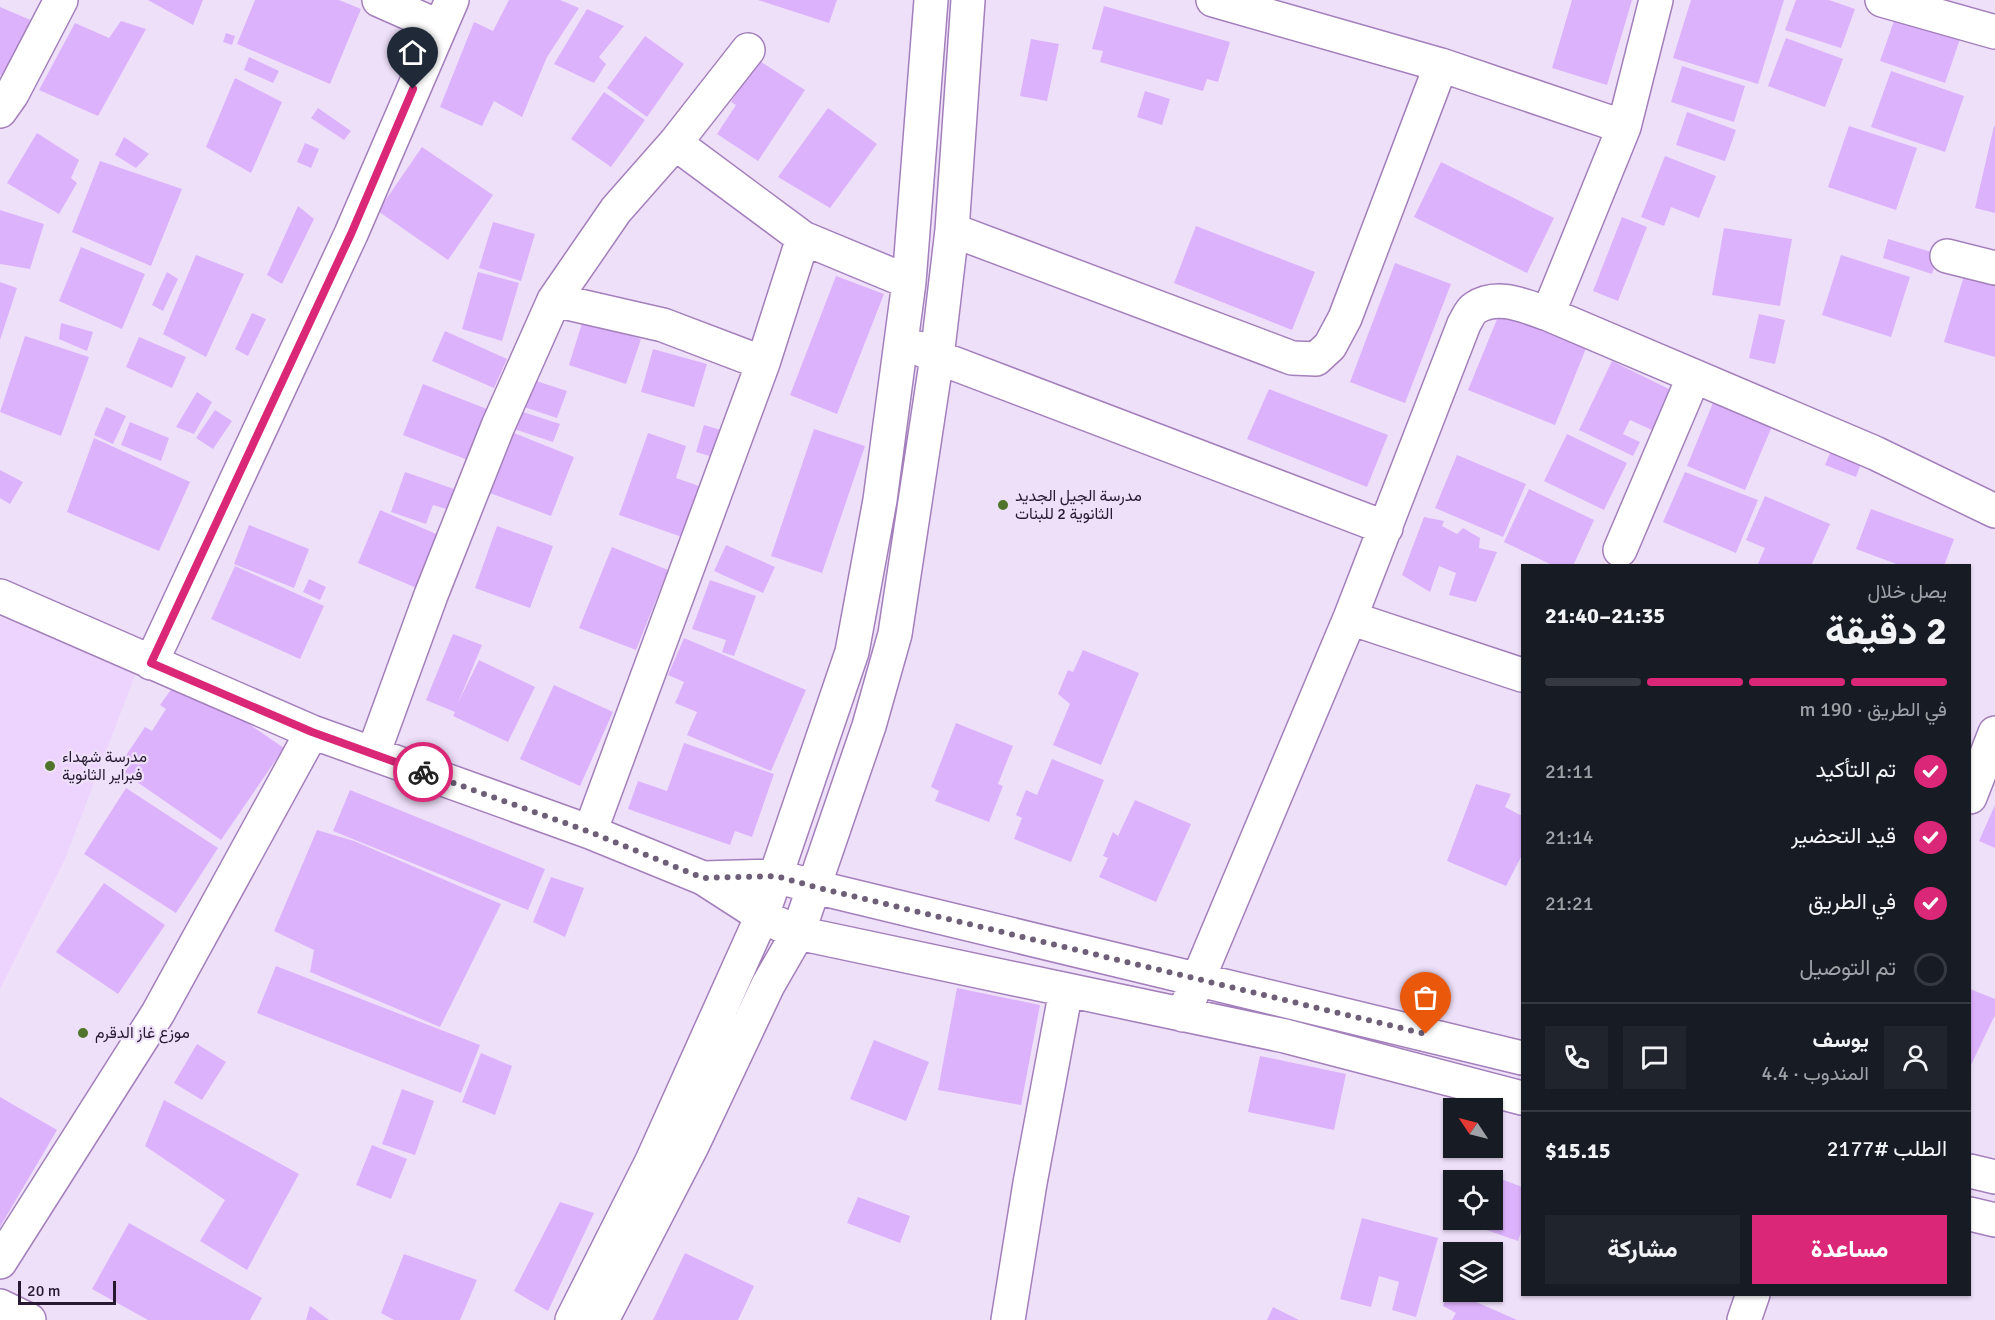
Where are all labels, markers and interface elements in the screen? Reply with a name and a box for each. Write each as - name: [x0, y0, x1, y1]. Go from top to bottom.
- pin: [387, 27, 438, 89]
- icon: home: [396, 36, 429, 69]
- place label: مدرسة الجيل الجديد الثانوية 2 للبنات: [1015, 486, 1142, 524]
- marker: مدرسة الجيل الجديد الثانوية 2 للبنات: [996, 498, 1010, 512]
- text: يصل خلال: [1868, 579, 1947, 604]
- text: 21:35–21:40: [1545, 602, 1665, 629]
- text: 2 دقيقة: [1825, 607, 1947, 655]
- text: في الطريق · 190 m: [1800, 697, 1947, 722]
- courier: [393, 742, 453, 802]
- place label: مدرسة شهداء فبراير الثانوية: [62, 747, 147, 785]
- icon: check: [1914, 755, 1947, 788]
- icon: bike: [407, 756, 440, 789]
- text: تم التأكيد: [1815, 756, 1896, 783]
- marker: مدرسة شهداء فبراير الثانوية: [43, 759, 57, 773]
- text: 21:11: [1545, 759, 1594, 784]
- icon: check: [1914, 821, 1947, 854]
- text: قيد التحضير: [1791, 822, 1896, 849]
- text: 21:14: [1545, 825, 1594, 850]
- icon: check: [1914, 887, 1947, 920]
- text: في الطريق: [1808, 888, 1896, 915]
- text: 21:21: [1545, 891, 1594, 916]
- text: تم التوصيل: [1799, 954, 1896, 981]
- pin: [1400, 972, 1451, 1034]
- icon: bag: [1409, 981, 1442, 1014]
- place label: موزع غاز الدقرم: [95, 1023, 190, 1044]
- marker: موزع غاز الدقرم: [76, 1026, 90, 1040]
- button: phone: [1545, 1026, 1608, 1089]
- button: chat: [1623, 1026, 1686, 1089]
- text: يوسف: [1813, 1026, 1869, 1053]
- button: person: [1884, 1026, 1947, 1089]
- text: المندوب · 4.4: [1762, 1061, 1869, 1086]
- north arrow: [1443, 1098, 1503, 1158]
- map controls: [1443, 1098, 1503, 1302]
- text: الطلب #2177: [1827, 1135, 1947, 1162]
- text: $15.15: [1545, 1137, 1611, 1164]
- button: locate: [1443, 1170, 1503, 1230]
- button: مشاركة: [1545, 1215, 1740, 1284]
- button: مساعدة: [1752, 1215, 1947, 1284]
- button: layers: [1443, 1242, 1503, 1302]
- scale bar: [18, 1278, 116, 1306]
- text: 20 m: [27, 1281, 61, 1301]

